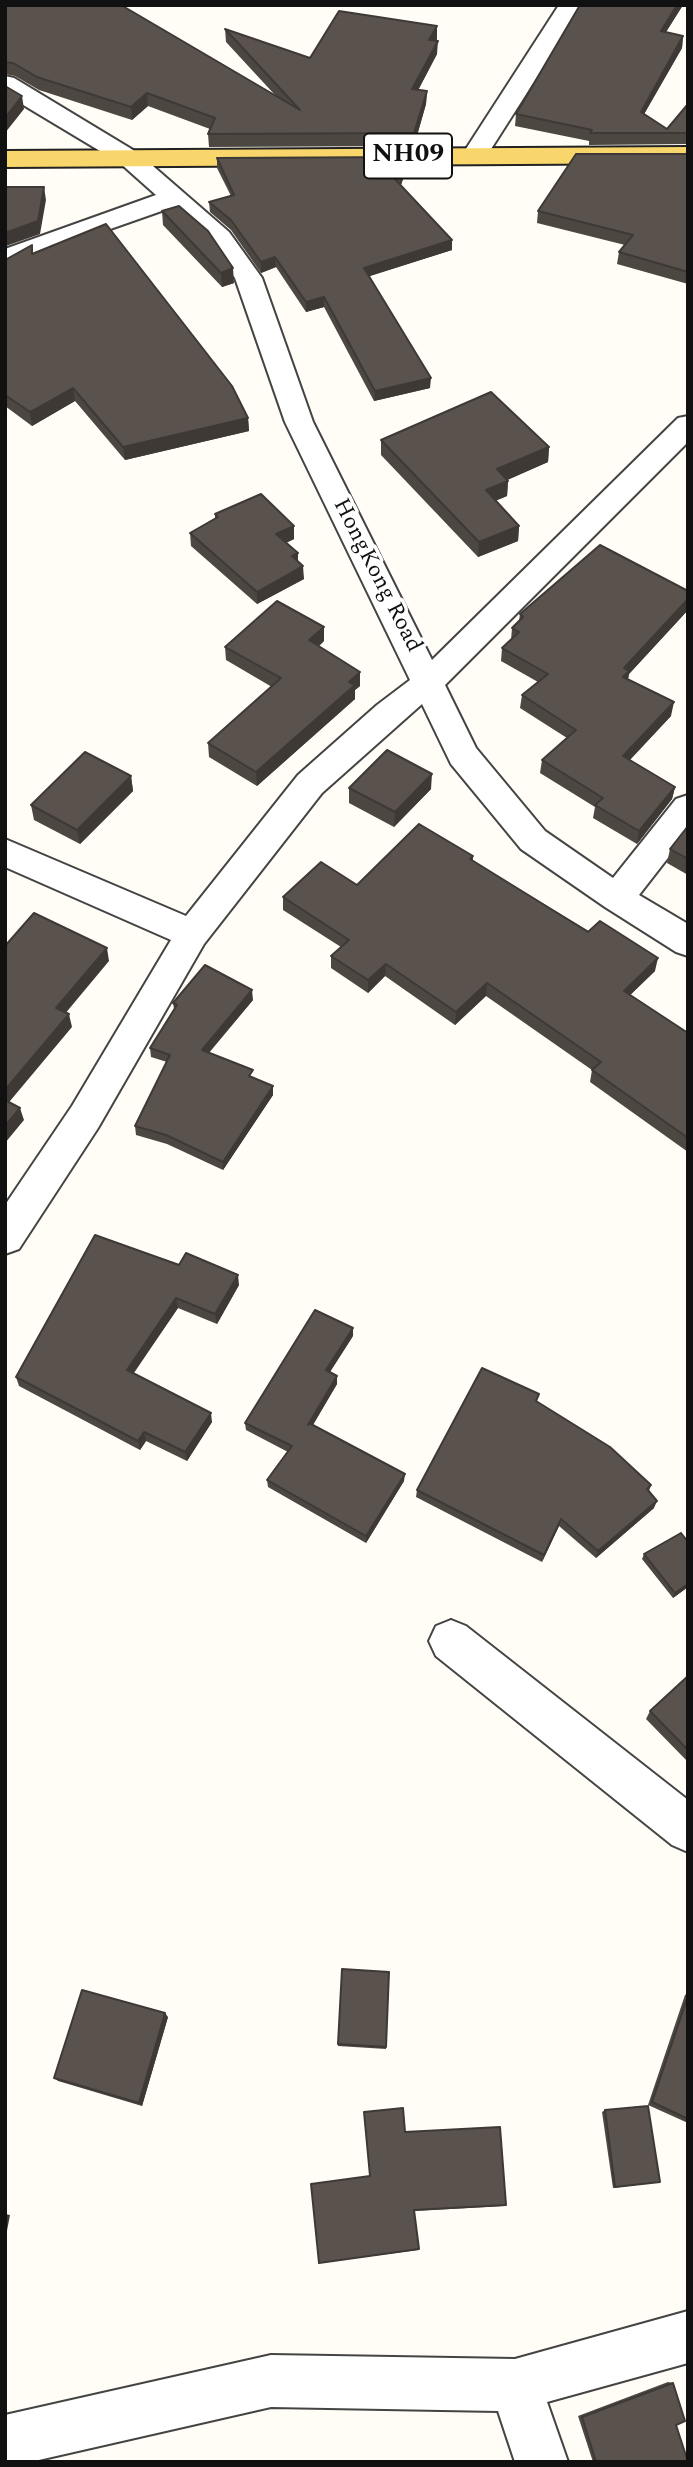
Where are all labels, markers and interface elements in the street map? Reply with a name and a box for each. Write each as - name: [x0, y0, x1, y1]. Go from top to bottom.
- road number: NH09: [364, 134, 452, 178]
- street label: HongKong Road: [325, 495, 427, 657]

